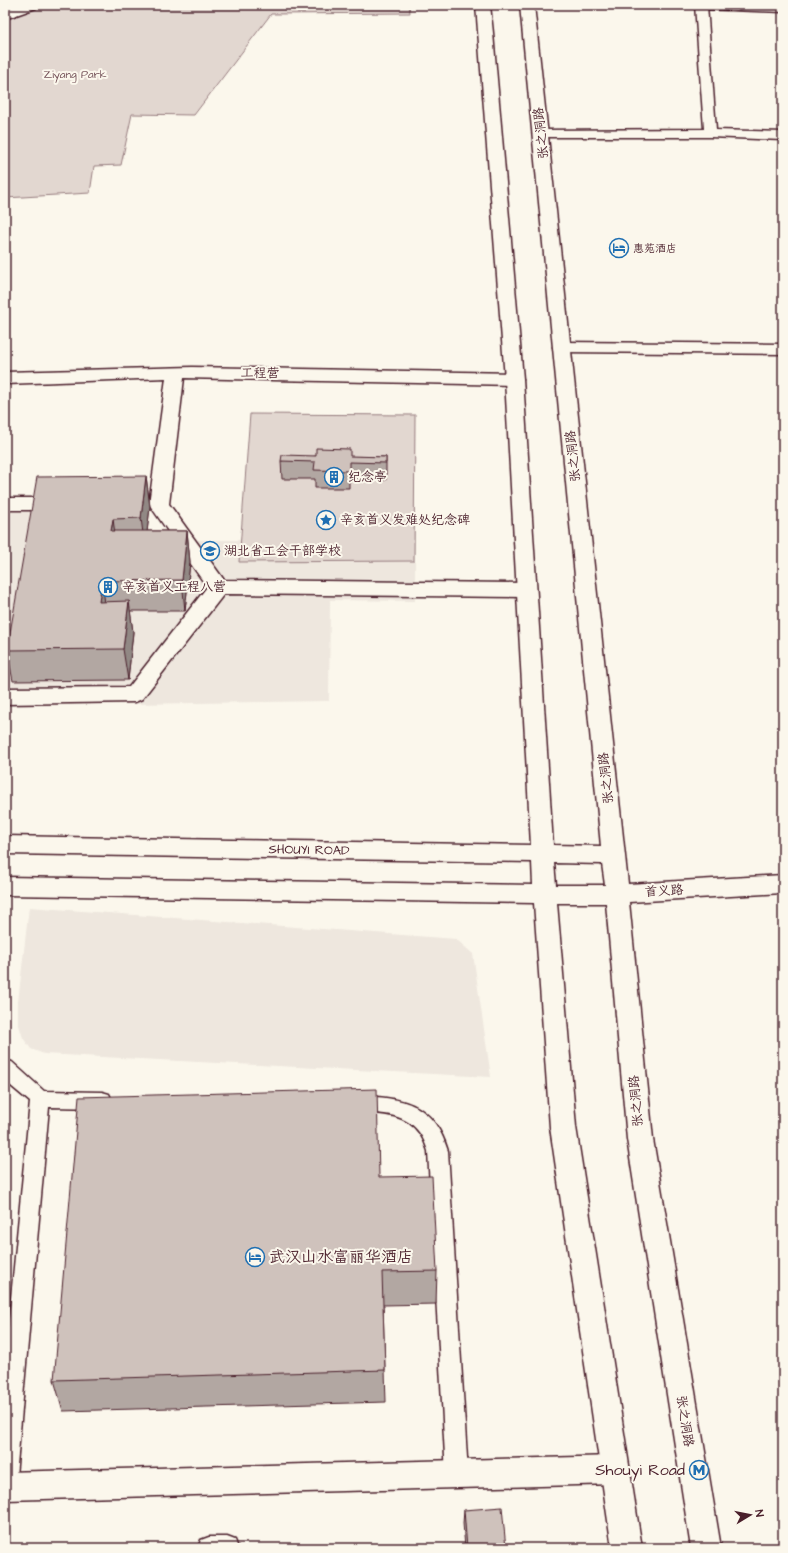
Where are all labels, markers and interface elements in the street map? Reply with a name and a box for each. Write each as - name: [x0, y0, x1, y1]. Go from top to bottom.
- park label: Ziyang Park: [44, 67, 107, 83]
- street label: 张之洞路: [529, 106, 553, 160]
- hotel icon: 惠苑酒店: [608, 237, 630, 259]
- place label: 惠苑酒店: [633, 241, 677, 256]
- street label: 工程营: [240, 364, 280, 382]
- street label: 张之洞路: [561, 429, 585, 483]
- building icon: 纪念亭: [323, 466, 345, 488]
- place label: 纪念亭: [348, 468, 387, 486]
- place icon: 辛亥首义发难处纪念碑: [315, 509, 337, 531]
- place label: 辛亥首义发难处纪念碑: [340, 511, 470, 529]
- school or university icon: 湖北省工会干部学校: [199, 540, 221, 562]
- place label: 湖北省工会干部学校: [224, 542, 341, 560]
- building icon: 辛亥首义工程八营: [97, 576, 119, 598]
- place label: 辛亥首义工程八营: [122, 578, 226, 596]
- street label: 张之洞路: [594, 751, 618, 805]
- street label: SHOUYI ROAD: [268, 840, 350, 860]
- street label: 首义路: [644, 881, 684, 901]
- street label: 张之洞路: [625, 1074, 647, 1128]
- hotel icon: 武汉山水富丽华酒店: [244, 1246, 266, 1268]
- place label: 武汉山水富丽华酒店: [269, 1246, 413, 1268]
- street label: 张之洞路: [672, 1394, 698, 1448]
- place label: Shouyi Road: [595, 1459, 685, 1482]
- metro station icon: Shouyi Road: [688, 1459, 710, 1481]
- north arrow: [730, 1495, 770, 1535]
- text: N: [751, 1509, 767, 1518]

